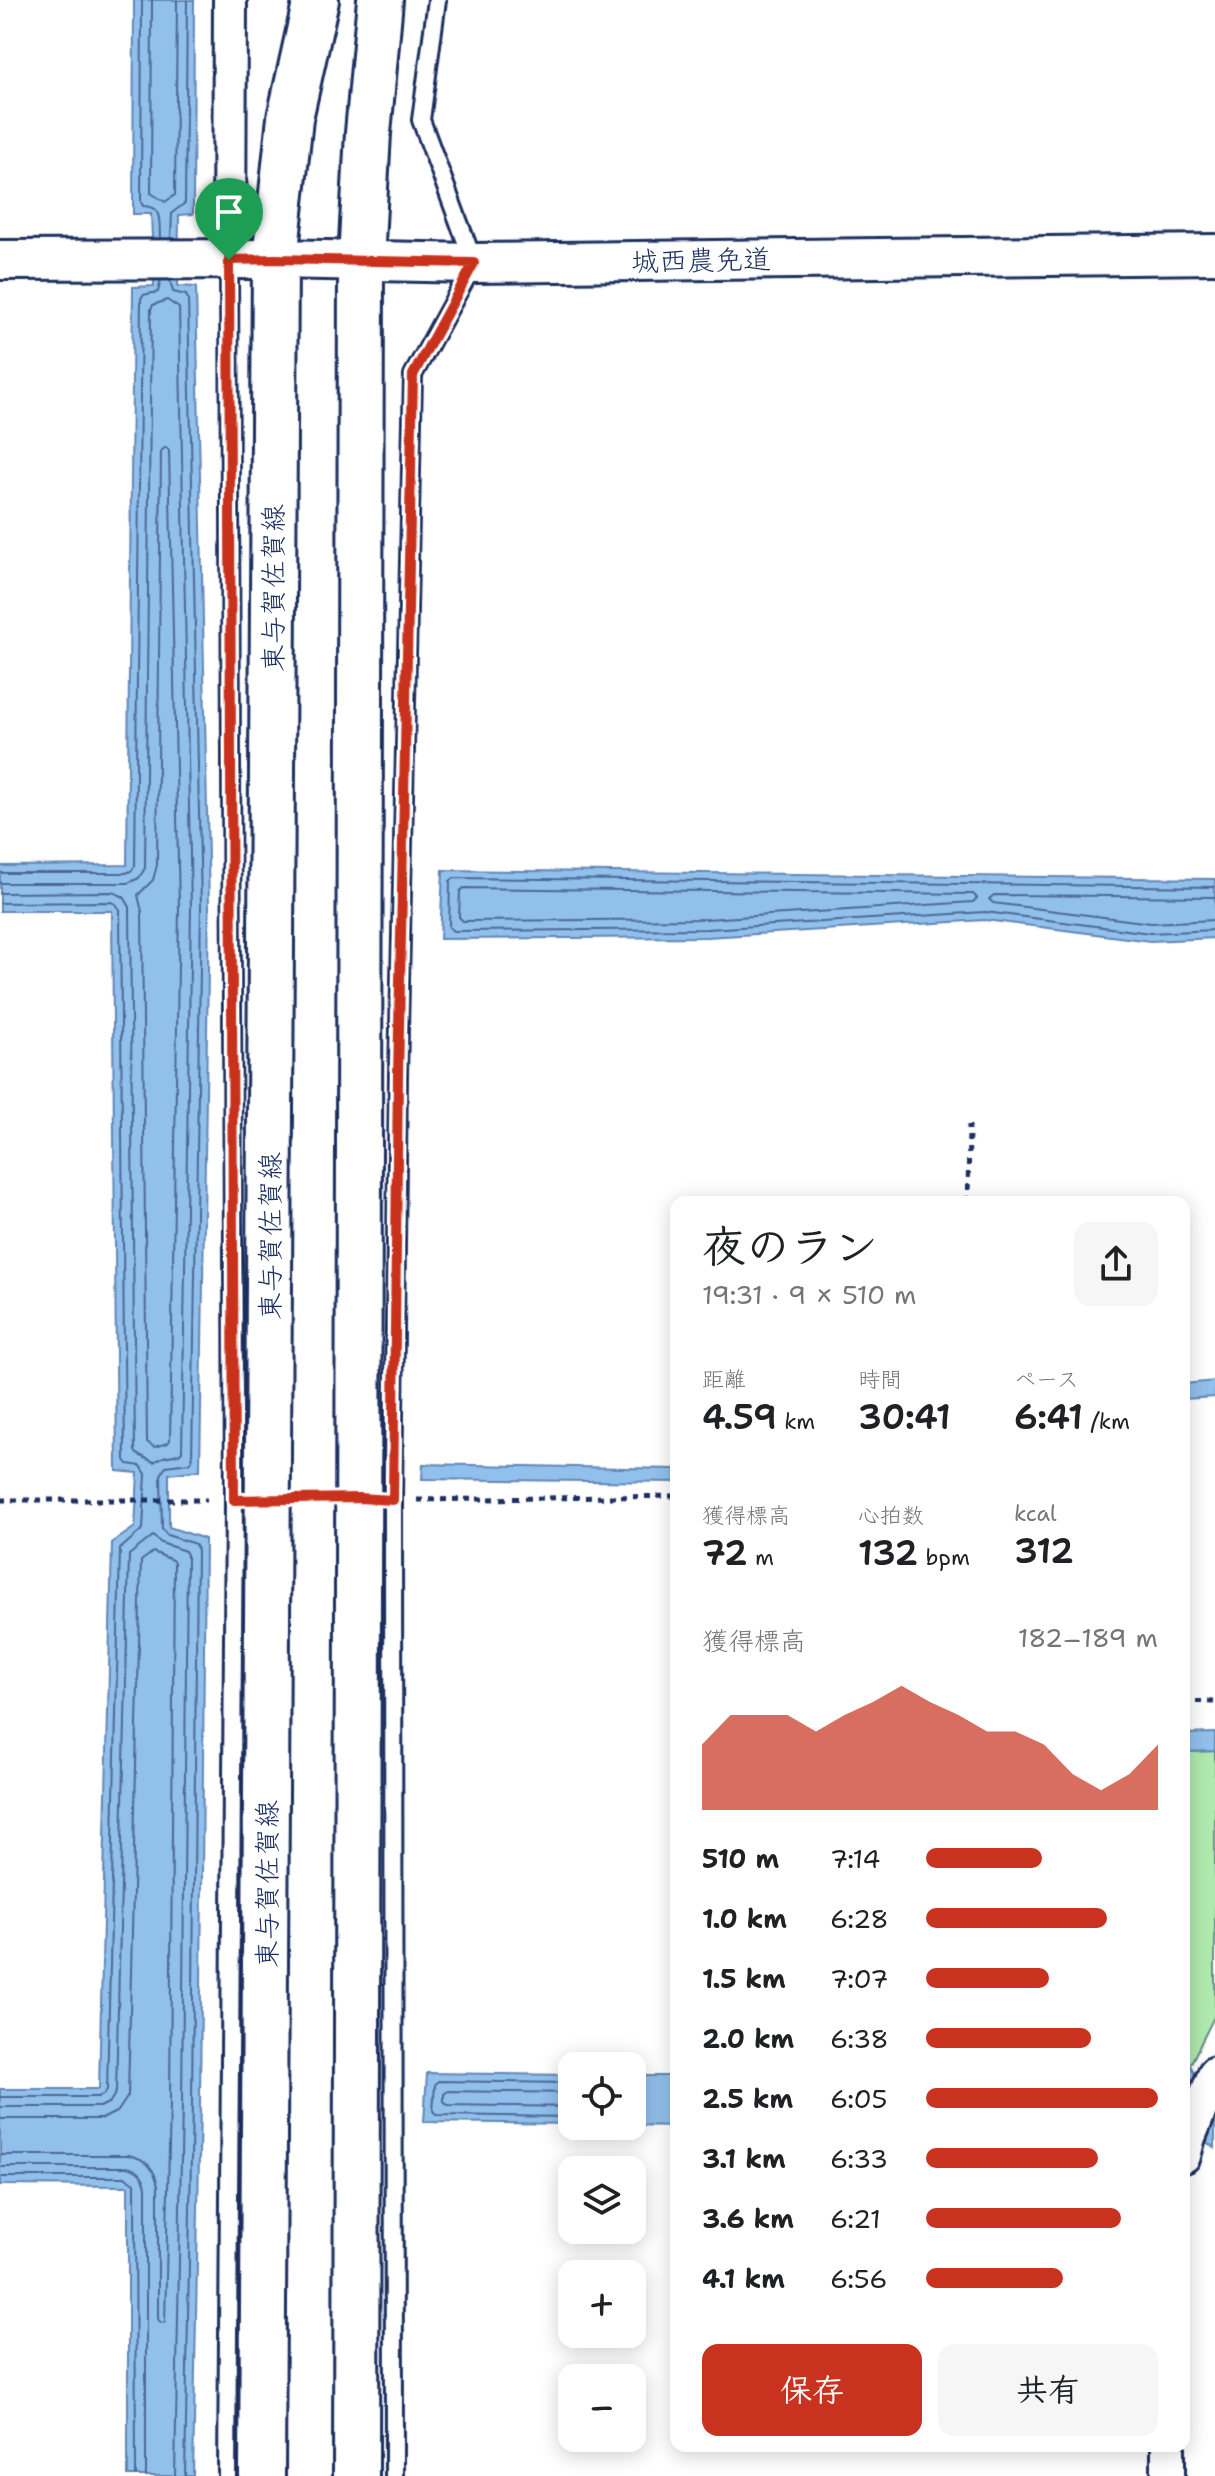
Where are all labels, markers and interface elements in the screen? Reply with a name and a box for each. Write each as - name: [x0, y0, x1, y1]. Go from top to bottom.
- pin: [195, 178, 263, 260]
- icon: arrive: [207, 190, 251, 234]
- street label: 城西農免道: [631, 240, 771, 280]
- street label: 東与賀佐賀線: [254, 504, 292, 672]
- street label: 東与賀佐賀線: [251, 1152, 289, 1320]
- text: 夜のラン: [702, 1217, 878, 1276]
- button: share: [1074, 1222, 1158, 1306]
- text: 19:31 · 9 × 510 m: [702, 1277, 917, 1312]
- text: 距離: [702, 1365, 746, 1394]
- text: 時間: [858, 1365, 902, 1394]
- text: ペース: [1014, 1365, 1079, 1394]
- text: 4.59: [702, 1394, 777, 1440]
- text: 30:41: [858, 1394, 951, 1440]
- text: 6:41: [1014, 1394, 1083, 1440]
- text: km: [777, 1407, 815, 1436]
- text: /km: [1083, 1407, 1130, 1436]
- text: kcal: [1014, 1499, 1057, 1528]
- text: 獲得標高: [702, 1501, 790, 1530]
- text: 心拍数: [858, 1501, 924, 1530]
- text: 312: [1014, 1528, 1074, 1574]
- text: 72: [702, 1530, 747, 1576]
- text: 132: [858, 1530, 918, 1576]
- text: m: [747, 1543, 774, 1572]
- text: bpm: [918, 1543, 970, 1572]
- text: 182–189 m: [1018, 1620, 1158, 1655]
- text: 獲得標高: [702, 1623, 806, 1658]
- street label: 東与賀佐賀線: [248, 1800, 286, 1968]
- text: 510 m: [702, 1841, 779, 1876]
- text: 7:14: [830, 1841, 880, 1876]
- text: 1.0 km: [702, 1901, 787, 1936]
- text: 6:28: [830, 1901, 889, 1936]
- text: 1.5 km: [702, 1961, 786, 1996]
- text: 7:07: [830, 1961, 888, 1996]
- text: 2.0 km: [702, 2021, 794, 2056]
- text: 6:38: [830, 2021, 889, 2056]
- map controls: [558, 2052, 646, 2452]
- button: locate: [558, 2052, 646, 2140]
- text: 2.5 km: [702, 2081, 793, 2116]
- text: 6:05: [830, 2081, 887, 2116]
- text: 3.1 km: [702, 2141, 786, 2176]
- text: 6:33: [830, 2141, 888, 2176]
- button: layers: [558, 2156, 646, 2244]
- text: 3.6 km: [702, 2201, 794, 2236]
- text: 6:21: [830, 2201, 881, 2236]
- button: +: [558, 2260, 646, 2348]
- text: 4.1 km: [702, 2261, 785, 2296]
- text: 6:56: [830, 2261, 888, 2296]
- button: 保存: [702, 2344, 922, 2436]
- button: 共有: [938, 2344, 1158, 2436]
- button: −: [558, 2364, 646, 2452]

